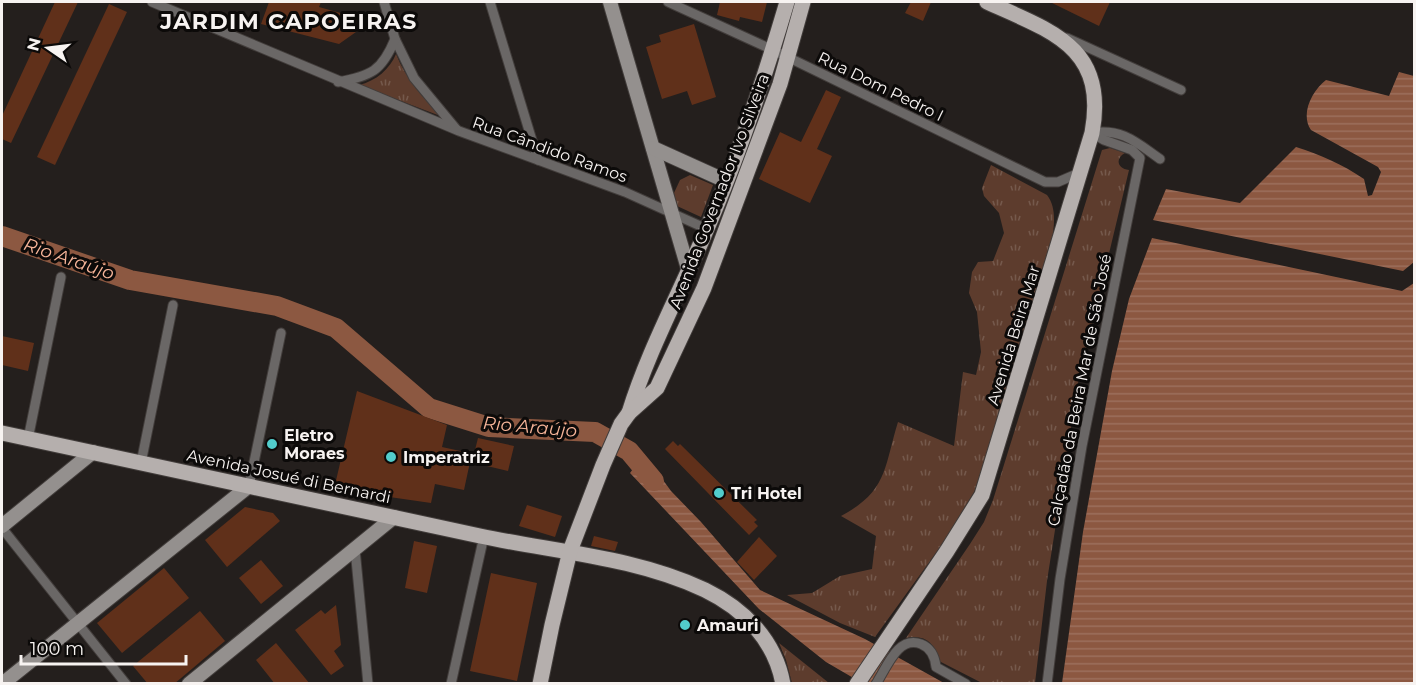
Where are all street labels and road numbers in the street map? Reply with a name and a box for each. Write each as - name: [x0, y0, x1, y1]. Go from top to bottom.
- street label: Rua Dom Pedro I: [815, 48, 947, 125]
- street label: Avenida Governador Ivo Silveira: [666, 71, 773, 312]
- street label: Rua Cândido Ramos: [470, 113, 630, 186]
- street label: Calçadão da Beira Mar de São José: [1044, 252, 1115, 528]
- street label: Avenida Beira Mar: [983, 263, 1044, 407]
- street label: Avenida Josué di Bernardi: [185, 446, 393, 507]

